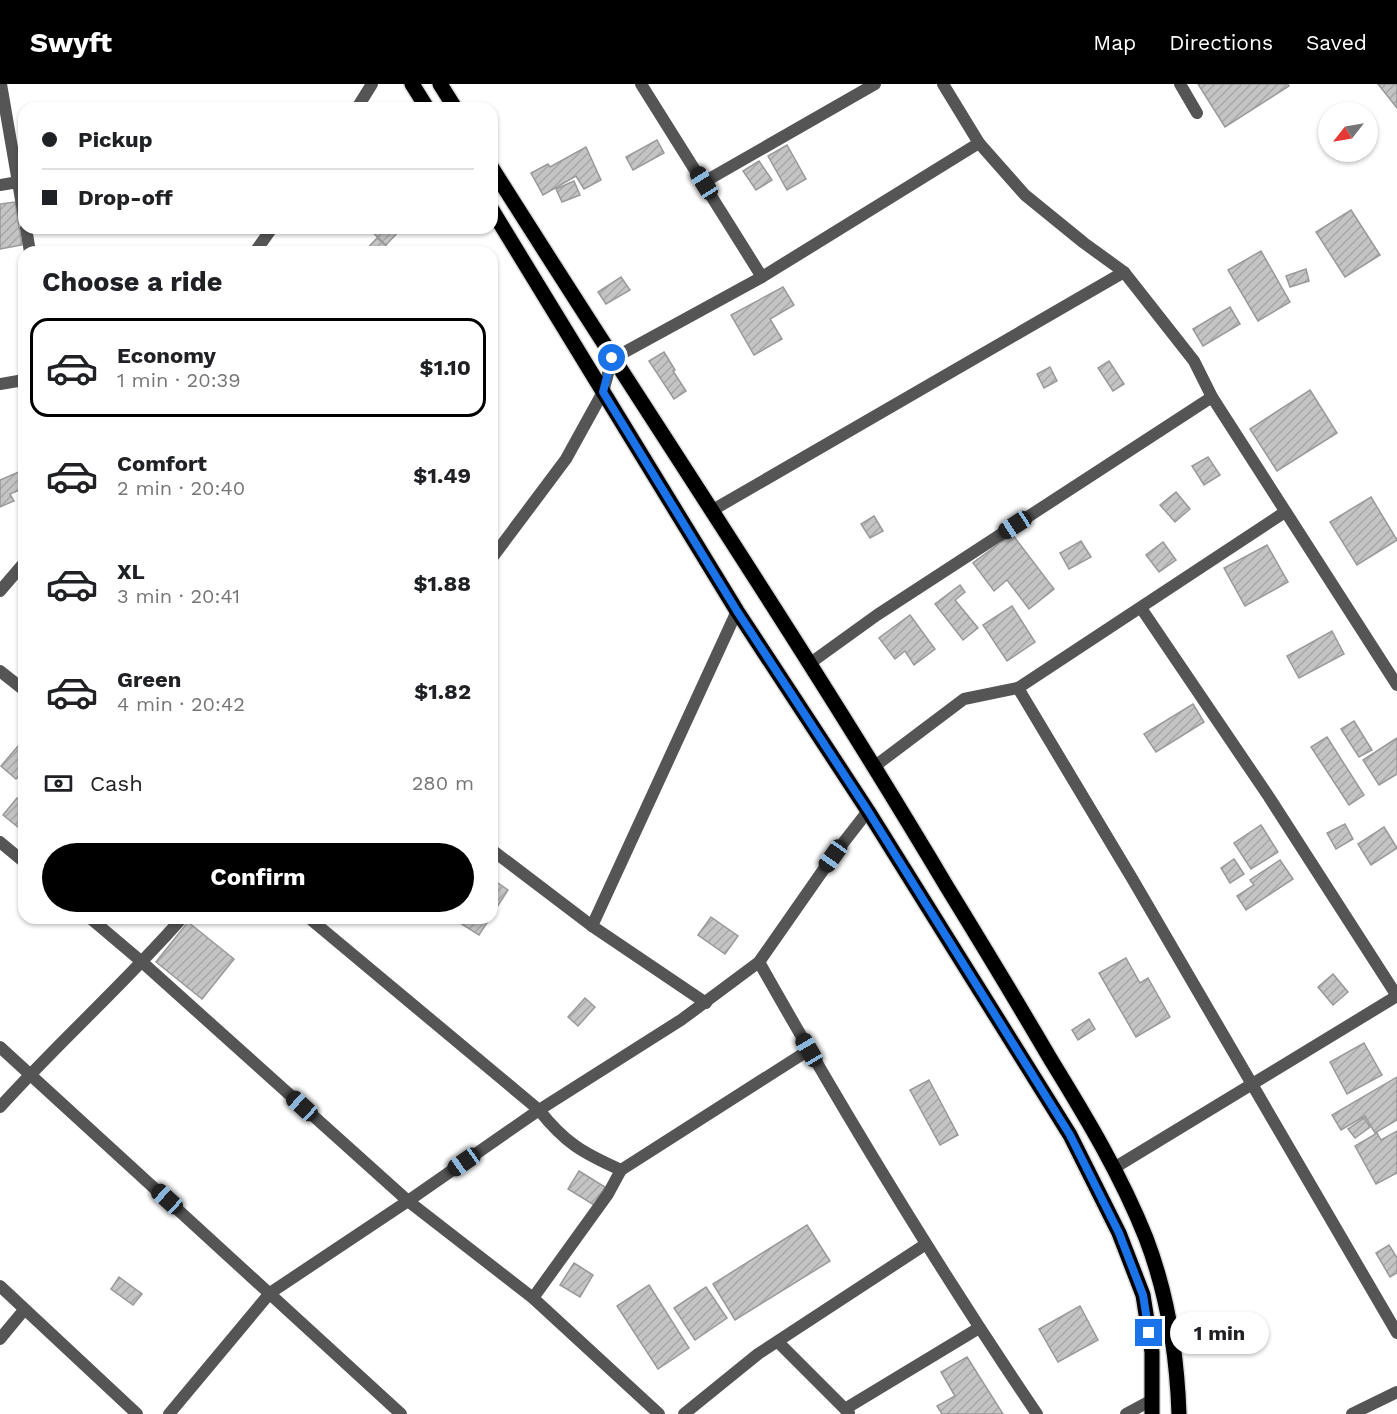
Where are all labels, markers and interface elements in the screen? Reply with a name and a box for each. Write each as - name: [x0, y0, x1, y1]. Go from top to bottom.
- text: Swyft: [30, 26, 112, 59]
- text: Map: [1093, 30, 1136, 55]
- text: Directions: [1169, 30, 1273, 55]
- text: Saved: [1306, 30, 1367, 55]
- north arrow: [1318, 102, 1378, 162]
- map controls: [1318, 102, 1378, 162]
- text: Pickup: [78, 127, 153, 152]
- car: [687, 163, 721, 203]
- text: Drop-off: [78, 185, 173, 210]
- text: Choose a ride: [42, 266, 222, 298]
- icon: car: [45, 341, 99, 395]
- text: Economy: [117, 343, 216, 368]
- route start: [598, 344, 625, 371]
- text: $1.10: [420, 355, 471, 380]
- text: 1 min · 20:39: [117, 368, 241, 392]
- icon: car: [45, 449, 99, 503]
- text: Comfort: [117, 451, 207, 476]
- text: $1.49: [413, 463, 471, 488]
- text: 2 min · 20:40: [117, 476, 245, 500]
- car: [995, 508, 1035, 542]
- icon: car: [45, 557, 99, 611]
- text: XL: [117, 559, 145, 584]
- text: $1.88: [413, 571, 471, 596]
- text: 3 min · 20:41: [117, 584, 240, 608]
- icon: car: [45, 665, 99, 719]
- text: Green: [117, 667, 181, 692]
- text: $1.82: [414, 679, 471, 704]
- text: 4 min · 20:42: [117, 692, 245, 716]
- icon: cash: [42, 767, 75, 800]
- text: Cash: [90, 771, 143, 796]
- text: 280 m: [412, 771, 474, 795]
- car: [815, 836, 851, 876]
- button: Confirm: [42, 843, 474, 912]
- car: [792, 1030, 826, 1070]
- car: [283, 1087, 321, 1125]
- car: [444, 1144, 484, 1180]
- car: [148, 1180, 186, 1218]
- callout: 1 min: [1170, 1312, 1269, 1354]
- route end: [1135, 1319, 1162, 1346]
- text: 1 min: [1194, 1321, 1245, 1345]

